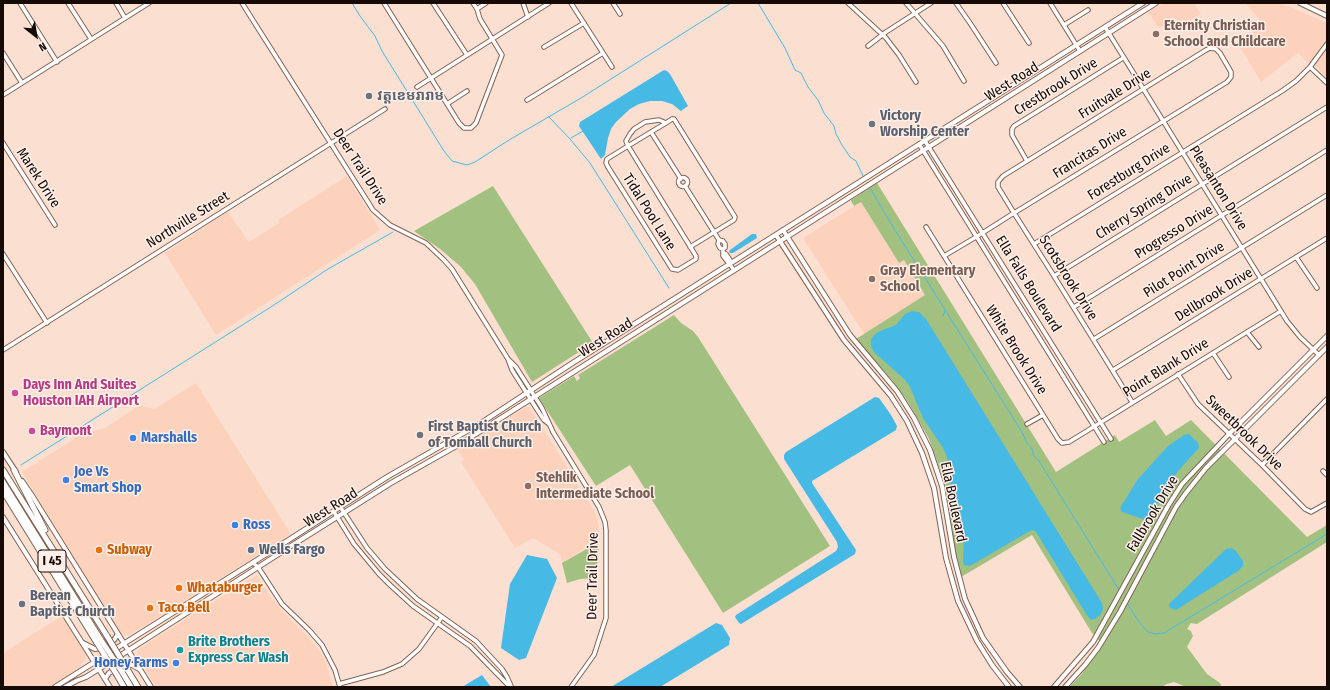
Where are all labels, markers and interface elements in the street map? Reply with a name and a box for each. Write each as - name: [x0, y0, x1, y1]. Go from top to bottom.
- north arrow: [16, 16, 56, 56]
- place label: Eternity Christian School and Childcare: [1164, 18, 1286, 50]
- marker: Eternity Christian School and Childcare: [1151, 29, 1161, 39]
- text: N: [36, 39, 49, 54]
- street label: Crestbrook Drive: [1011, 55, 1101, 119]
- street label: West Road: [982, 59, 1042, 105]
- street label: Fruitvale Drive: [1076, 65, 1154, 123]
- place label: វត្តខេមរារាម: [377, 88, 444, 104]
- marker: វត្តខេមរារាម: [364, 91, 374, 101]
- place label: Victory Worship Center: [880, 108, 969, 140]
- marker: Victory Worship Center: [867, 119, 877, 129]
- street label: Francitas Drive: [1050, 124, 1130, 182]
- street label: Deer Trail Drive: [329, 126, 391, 208]
- street label: Forestburg Drive: [1085, 140, 1173, 204]
- street label: Pleasanton Drive: [1185, 143, 1251, 233]
- street label: Marek Drive: [13, 145, 63, 211]
- street label: Tidal Pool Lane: [619, 171, 679, 253]
- street label: Cherry Spring Drive: [1093, 171, 1195, 243]
- street label: Northville Street: [144, 188, 232, 252]
- street label: Progresso Drive: [1132, 201, 1216, 263]
- street label: Ella Falls Boulevard: [992, 233, 1064, 335]
- street label: Scotsbrook Drive: [1035, 233, 1101, 323]
- street label: Pilot Point Drive: [1140, 238, 1228, 302]
- place label: Gray Elementary School: [880, 263, 975, 296]
- street label: Dellbrook Drive: [1172, 264, 1256, 326]
- marker: Gray Elementary School: [867, 274, 877, 284]
- street label: White Brook Drive: [982, 302, 1050, 398]
- street label: West Road: [576, 315, 636, 361]
- street label: Point Blank Drive: [1120, 335, 1212, 401]
- place label: Days Inn And Suites Houston IAH Airport: [23, 377, 139, 410]
- marker: Days Inn And Suites Houston IAH Airport: [10, 388, 20, 398]
- street label: Sweetbrook Drive: [1202, 392, 1286, 474]
- place label: First Baptist Church of Tomball Church: [428, 419, 541, 452]
- place label: Baymont: [40, 423, 92, 439]
- marker: Baymont: [27, 426, 37, 436]
- place label: Marshalls: [141, 430, 197, 446]
- marker: First Baptist Church of Tomball Church: [415, 430, 425, 440]
- marker: Marshalls: [128, 433, 138, 443]
- street label: Ella Boulevard: [936, 460, 970, 544]
- place label: Joe Vs Smart Shop: [74, 464, 142, 496]
- place label: Stehlik Intermediate School: [536, 470, 654, 502]
- street label: Fallbrook Drive: [1124, 473, 1182, 555]
- marker: Joe Vs Smart Shop: [61, 475, 71, 485]
- marker: Stehlik Intermediate School: [523, 481, 533, 491]
- street label: West Road: [301, 485, 361, 531]
- place label: Ross: [243, 517, 270, 533]
- marker: Ross: [230, 520, 240, 530]
- street label: Deer Trail Drive: [584, 532, 602, 620]
- place label: Subway: [107, 542, 152, 558]
- place label: Wells Fargo: [259, 542, 325, 558]
- marker: Subway: [94, 545, 104, 555]
- marker: Wells Fargo: [246, 545, 256, 555]
- road number: I 45: [38, 550, 66, 572]
- place label: Whataburger: [187, 580, 263, 596]
- marker: Whataburger: [174, 583, 184, 593]
- place label: Berean Baptist Church: [30, 588, 115, 620]
- marker: Berean Baptist Church: [17, 599, 27, 609]
- place label: Taco Bell: [158, 600, 210, 616]
- marker: Taco Bell: [145, 603, 155, 613]
- place label: Brite Brothers Express Car Wash: [188, 634, 289, 666]
- marker: Brite Brothers Express Car Wash: [175, 645, 185, 655]
- place label: Honey Farms: [94, 655, 168, 671]
- marker: Honey Farms: [171, 658, 181, 668]

